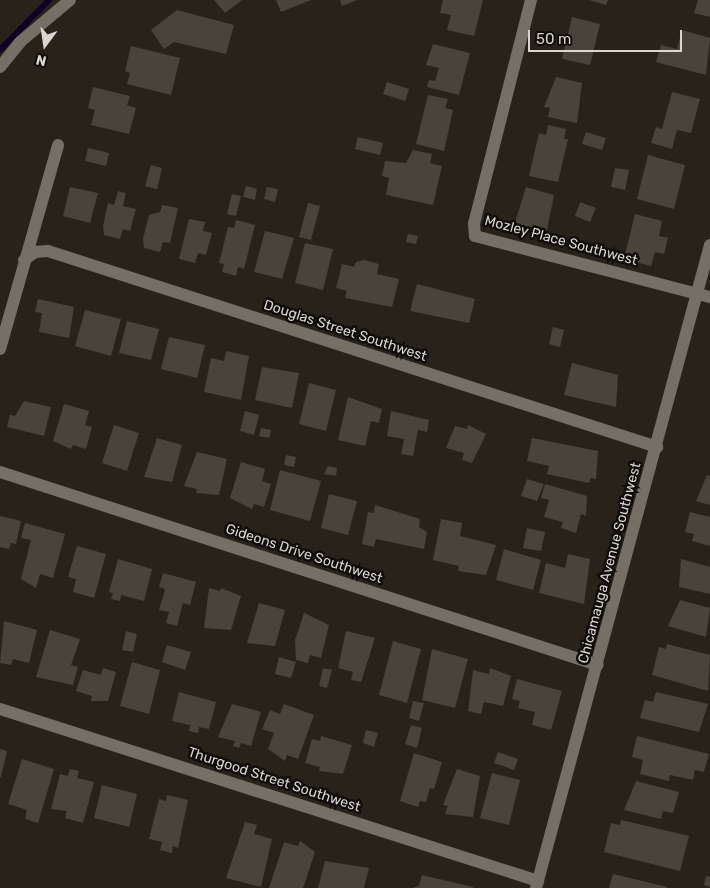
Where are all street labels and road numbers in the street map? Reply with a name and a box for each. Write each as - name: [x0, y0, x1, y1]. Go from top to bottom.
- street label: Mozley Place Southwest: [483, 212, 639, 270]
- street label: Douglas Street Southwest: [261, 297, 429, 365]
- street label: Chicamauga Avenue Southwest: [575, 460, 645, 666]
- street label: Gideons Drive Southwest: [223, 521, 385, 587]
- street label: Thurgood Street Southwest: [186, 744, 362, 816]

